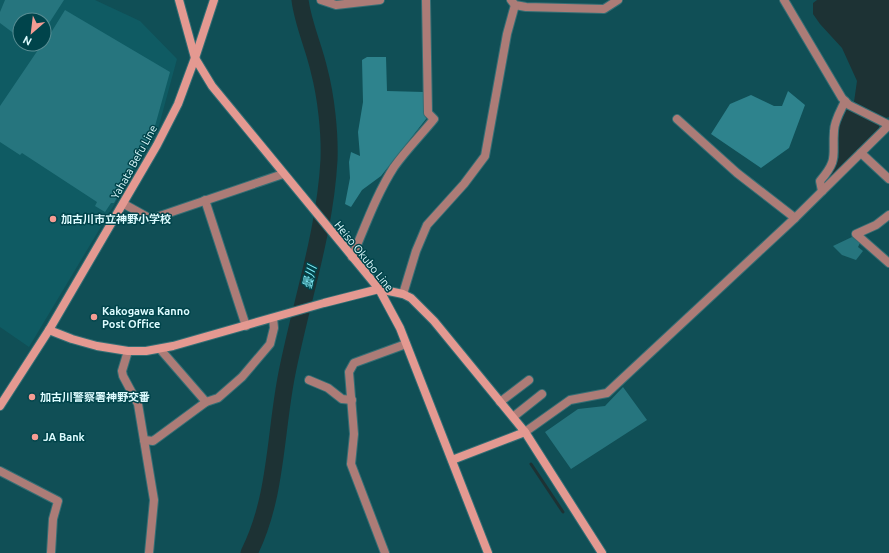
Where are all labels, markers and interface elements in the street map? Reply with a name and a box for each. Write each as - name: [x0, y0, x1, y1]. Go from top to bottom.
- north arrow: [12, 12, 52, 52]
- text: N: [21, 34, 34, 48]
- street label: Yahata Befu Line: [109, 123, 159, 201]
- place label: 加古川市立神野小学校: [61, 213, 171, 225]
- marker: 加古川市立神野小学校: [48, 214, 58, 224]
- street label: Heiso Okubo Line: [332, 219, 396, 293]
- water label: 曇川: [300, 262, 318, 290]
- place label: Kakogawa Kanno Post Office: [102, 305, 190, 330]
- marker: Kakogawa Kanno Post Office: [89, 312, 99, 322]
- place label: 加古川警察署神野交番: [40, 391, 150, 403]
- marker: 加古川警察署神野交番: [27, 392, 37, 402]
- place label: JA Bank: [43, 431, 86, 443]
- marker: JA Bank: [30, 432, 40, 442]

